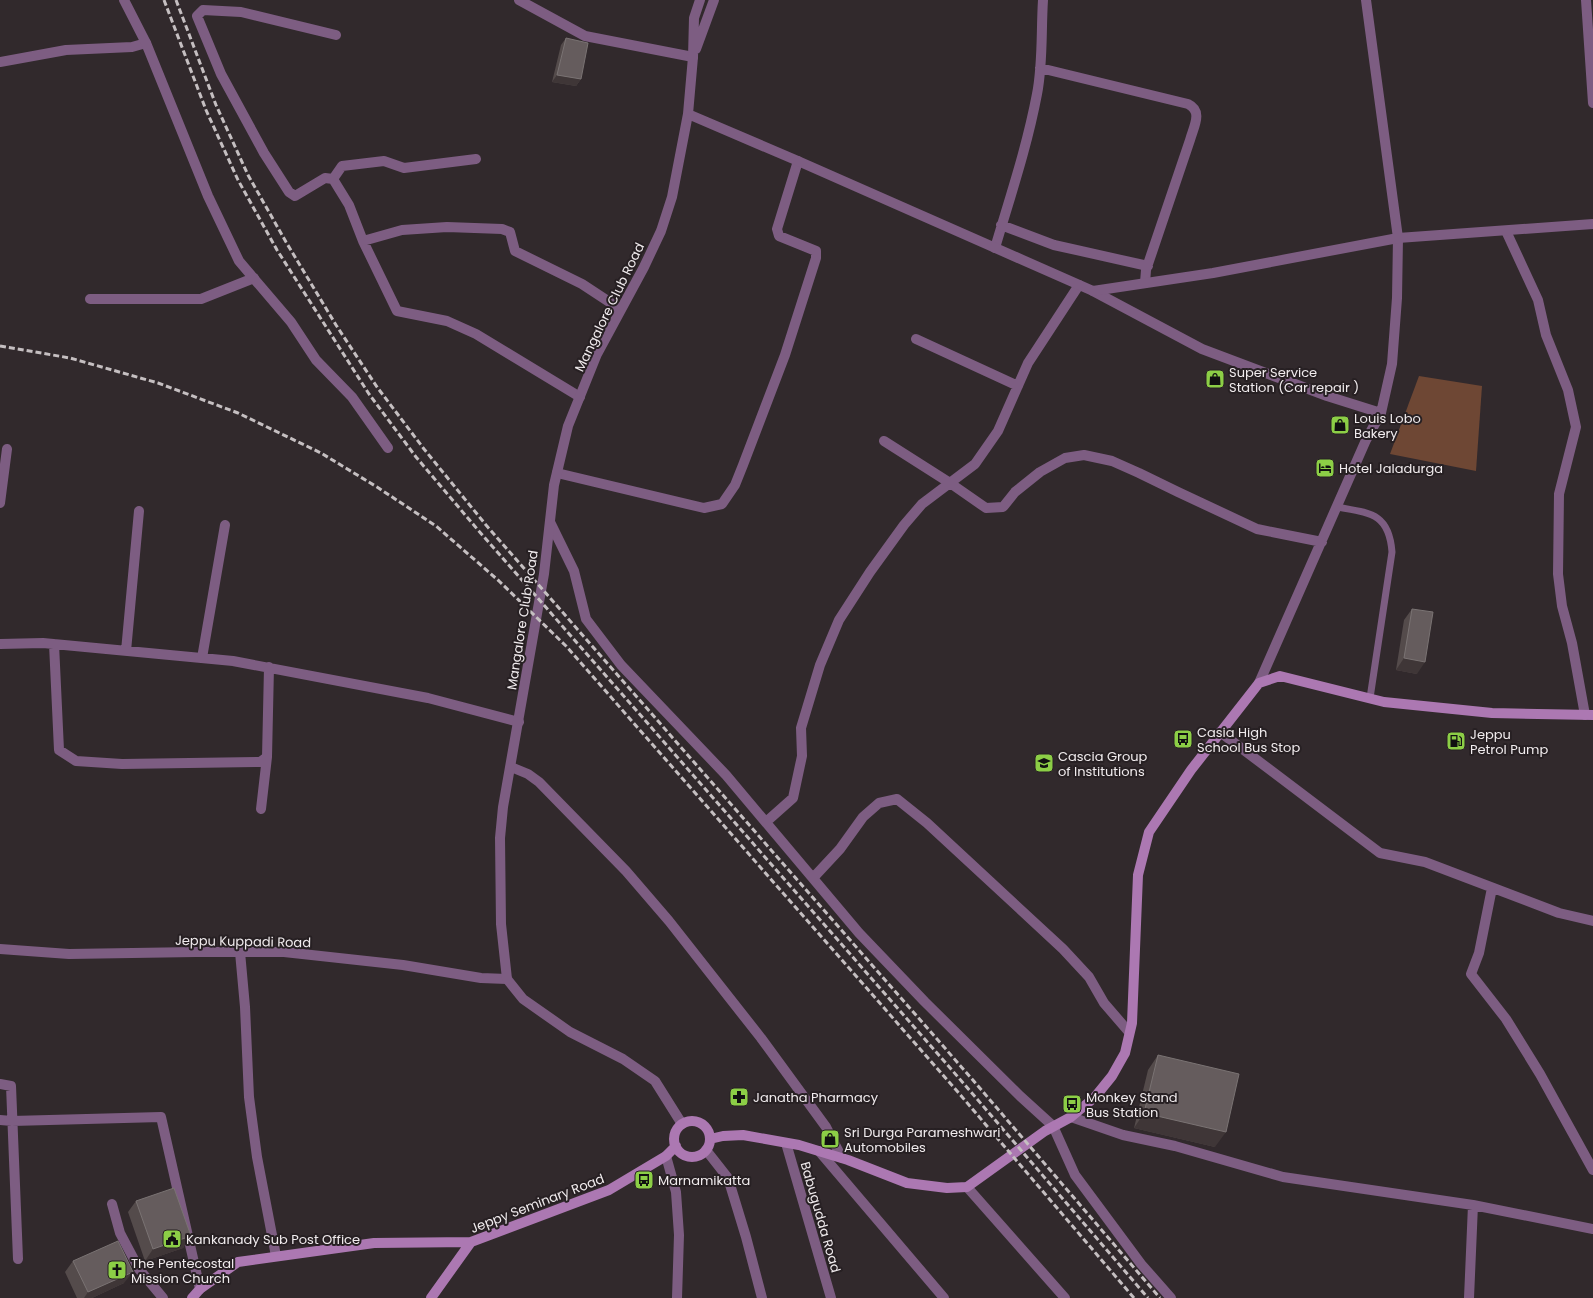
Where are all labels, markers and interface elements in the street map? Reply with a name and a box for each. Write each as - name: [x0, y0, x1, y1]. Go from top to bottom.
- street label: Mangalore Club Road: [570, 240, 649, 375]
- place label: Super Service Station (Car repair ): [1229, 363, 1359, 397]
- shop icon: Super Service Station (Car repair ): [1204, 368, 1226, 390]
- place label: Louis Lobo Bakery: [1354, 409, 1421, 443]
- shop icon: Louis Lobo Bakery: [1329, 414, 1351, 436]
- hotel icon: Hotel Jaladurga: [1314, 457, 1336, 479]
- place label: Hotel Jaladurga: [1339, 459, 1443, 478]
- street label: Mangalore Club Road: [502, 549, 543, 691]
- place label: Casia High School Bus Stop: [1197, 723, 1300, 757]
- place label: Jeppu Petrol Pump: [1470, 725, 1548, 759]
- bus stop icon: Casia High School Bus Stop: [1172, 728, 1194, 750]
- fuel station icon: Jeppu Petrol Pump: [1445, 730, 1467, 752]
- place label: Cascia Group of Institutions: [1058, 747, 1148, 781]
- school or university icon: Cascia Group of Institutions: [1033, 752, 1055, 774]
- street label: Jeppu Kuppadi Road: [175, 931, 311, 952]
- pharmacy icon: Janatha Pharmacy: [728, 1086, 750, 1108]
- place label: Janatha Pharmacy: [753, 1088, 879, 1107]
- place label: Monkey Stand Bus Station: [1086, 1088, 1178, 1122]
- bus stop icon: Monkey Stand Bus Station: [1061, 1093, 1083, 1115]
- place label: Sri Durga Parameshwari Automobiles: [844, 1123, 1001, 1157]
- shop icon: Sri Durga Parameshwari Automobiles: [819, 1128, 841, 1150]
- street label: Babugudda Road: [796, 1159, 845, 1275]
- street label: Jeppy Seminary Road: [467, 1169, 607, 1238]
- bus stop icon: Marnamikatta: [633, 1169, 655, 1191]
- place label: Marnamikatta: [658, 1171, 750, 1190]
- public building icon: Kankanady Sub Post Office: [161, 1228, 183, 1250]
- place label: Kankanady Sub Post Office: [186, 1230, 360, 1249]
- place label: The Pentecostal Mission Church: [131, 1254, 234, 1288]
- church icon: The Pentecostal Mission Church: [106, 1259, 128, 1281]

